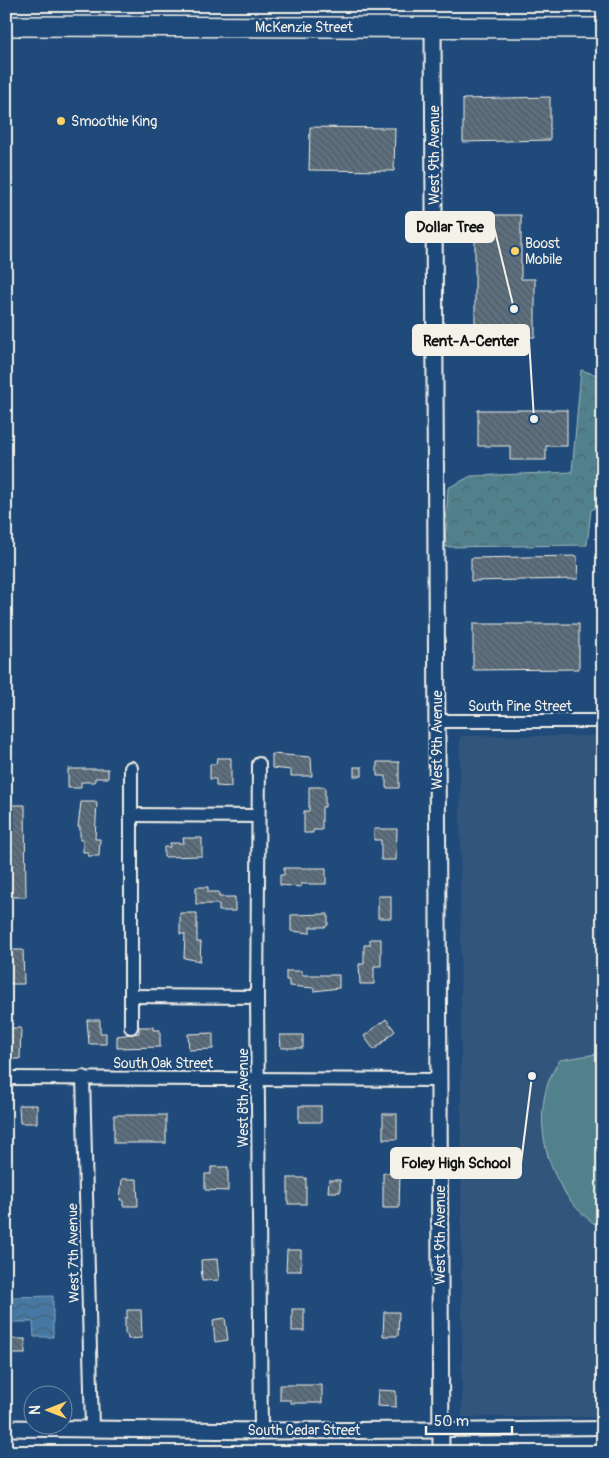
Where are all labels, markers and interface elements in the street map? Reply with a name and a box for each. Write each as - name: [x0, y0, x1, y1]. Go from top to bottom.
- street label: McKenzie Street: [255, 19, 353, 36]
- street label: West 9th Avenue: [426, 105, 443, 205]
- place label: Smoothie King: [71, 113, 157, 130]
- marker: Smoothie King: [55, 115, 67, 127]
- callout: Dollar Tree: [406, 212, 494, 242]
- text: Dollar Tree: [416, 218, 485, 237]
- place label: Boost Mobile: [525, 235, 562, 268]
- marker: Boost Mobile: [509, 245, 521, 257]
- callout: Rent-A-Center: [413, 325, 529, 355]
- text: Rent-A-Center: [423, 332, 520, 351]
- street label: West 9th Avenue: [429, 690, 446, 790]
- street label: South Pine Street: [468, 698, 572, 715]
- street label: West 8th Avenue: [235, 1048, 252, 1148]
- street label: South Oak Street: [113, 1055, 213, 1072]
- callout: Foley High School: [391, 1148, 521, 1178]
- text: Foley High School: [401, 1154, 511, 1173]
- street label: West 9th Avenue: [432, 1185, 449, 1285]
- street label: West 7th Avenue: [64, 1203, 83, 1303]
- north arrow: [22, 1386, 72, 1436]
- scale bar: [426, 1403, 513, 1435]
- text: N: [27, 1405, 44, 1415]
- text: 50 m: [434, 1412, 469, 1431]
- street label: South Cedar Street: [248, 1422, 361, 1439]

